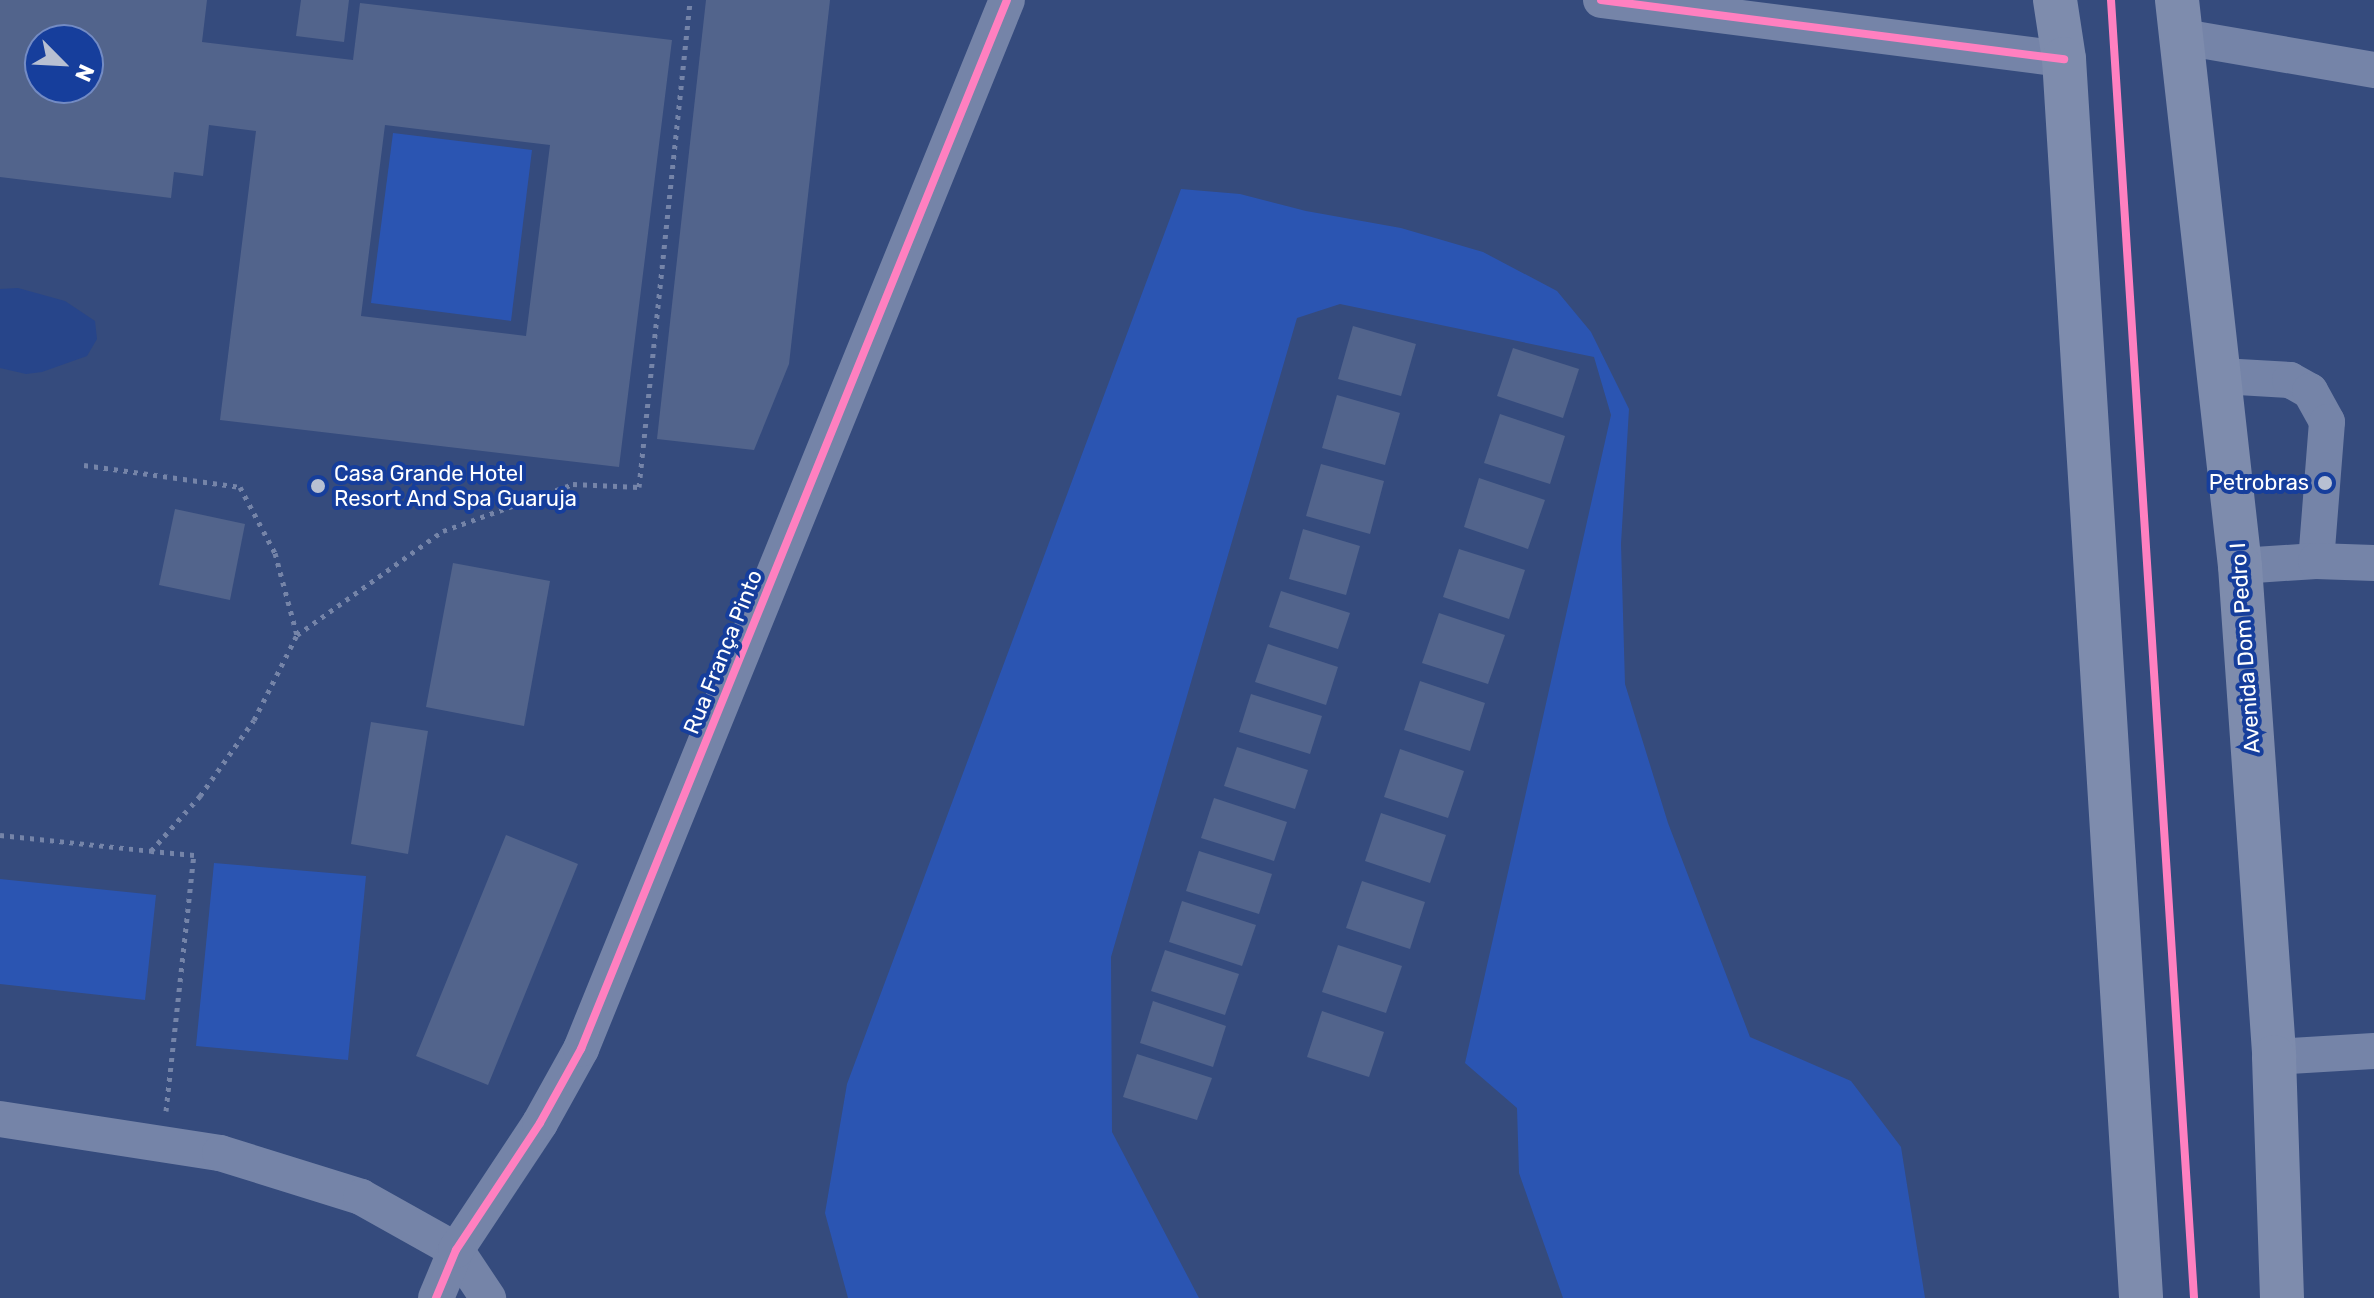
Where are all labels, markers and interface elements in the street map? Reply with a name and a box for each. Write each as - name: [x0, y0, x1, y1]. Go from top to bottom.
- north arrow: [24, 24, 104, 104]
- text: N: [69, 60, 100, 86]
- place label: Casa Grande Hotel Resort And Spa Guaruja: [334, 460, 577, 512]
- place label: Petrobras: [2209, 470, 2309, 496]
- marker: Petrobras: [2316, 474, 2334, 492]
- marker: Casa Grande Hotel Resort And Spa Guaruja: [309, 477, 327, 495]
- street label: Avenida Dom Pedro I: [2224, 541, 2266, 755]
- street label: Rua França Pinto: [678, 566, 768, 738]

